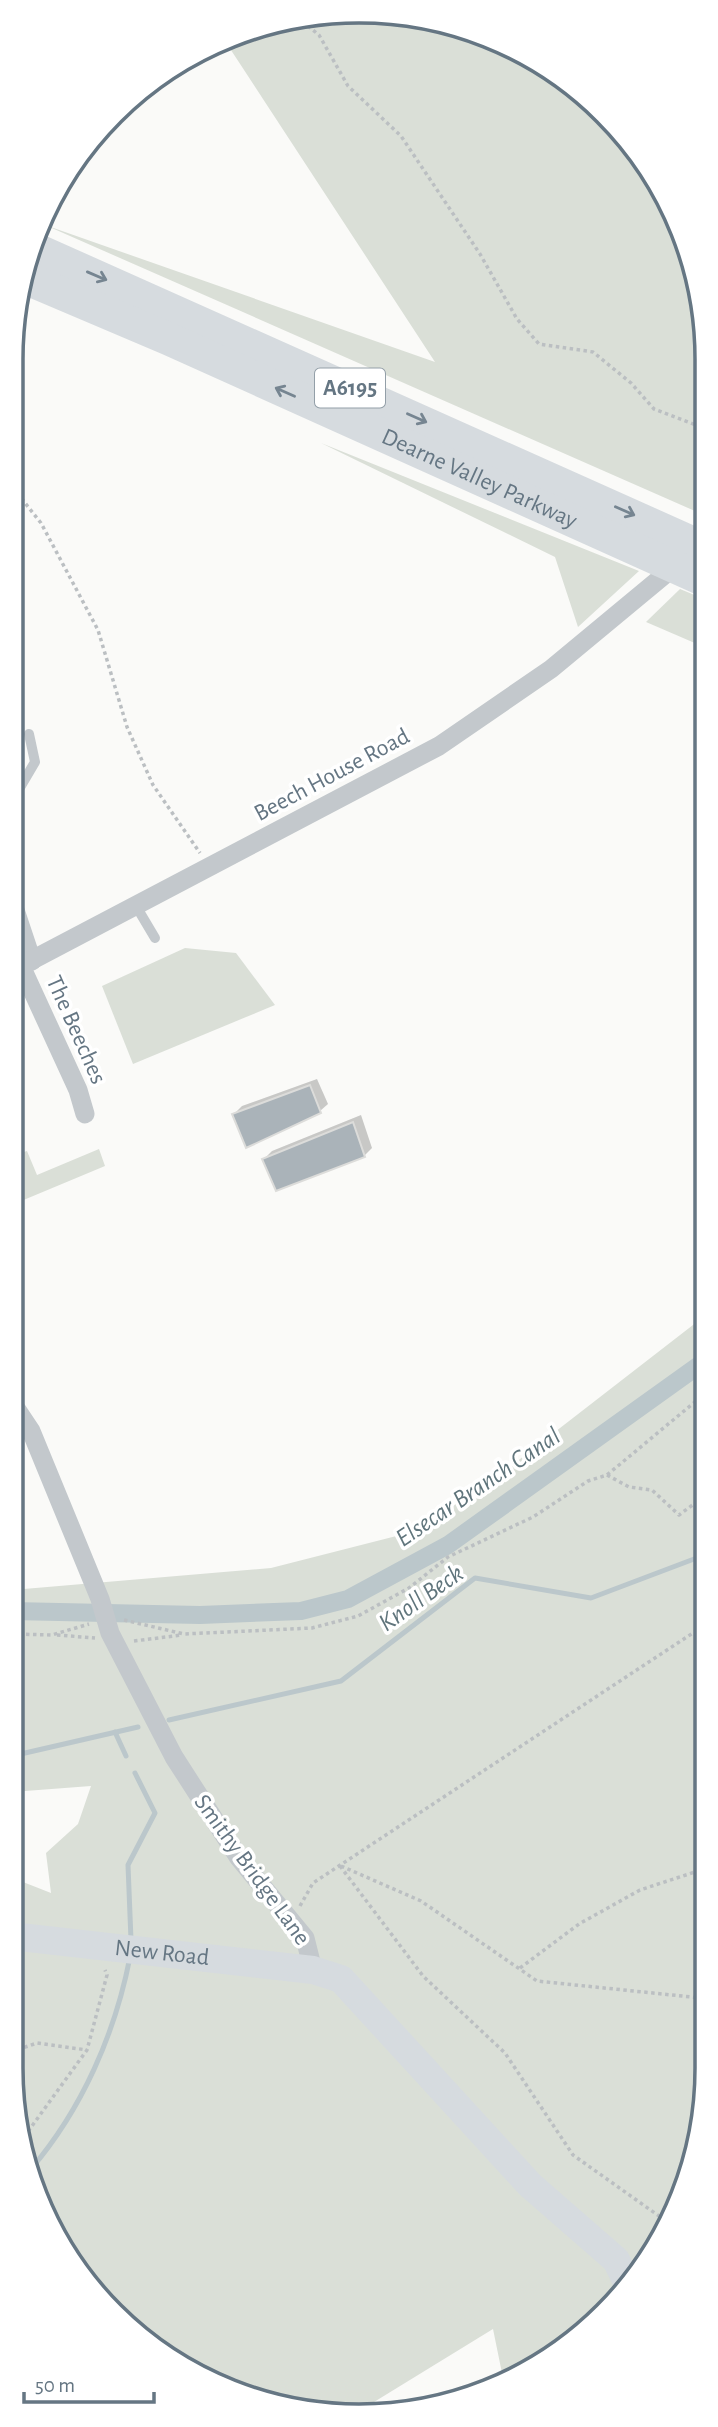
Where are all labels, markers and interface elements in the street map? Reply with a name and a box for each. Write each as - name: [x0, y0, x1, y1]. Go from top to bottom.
- one-way arrow: [86, 270, 108, 283]
- road number: A6195: [315, 368, 385, 408]
- one-way arrow: [275, 385, 296, 398]
- one-way arrow: [406, 412, 427, 425]
- street label: Dearne Valley Parkway: [378, 424, 581, 533]
- one-way arrow: [613, 505, 635, 518]
- street label: Beech House Road: [250, 724, 414, 826]
- street label: The Beeches: [42, 972, 110, 1088]
- water label: Elsecar Branch Canal: [391, 1422, 565, 1552]
- water label: Knoll Beck: [374, 1560, 468, 1636]
- street label: Smithy Bridge Lane: [190, 1790, 314, 1950]
- street label: New Road: [114, 1936, 211, 1970]
- scale bar: [24, 2360, 154, 2404]
- text: 50 m: [35, 2375, 75, 2396]

